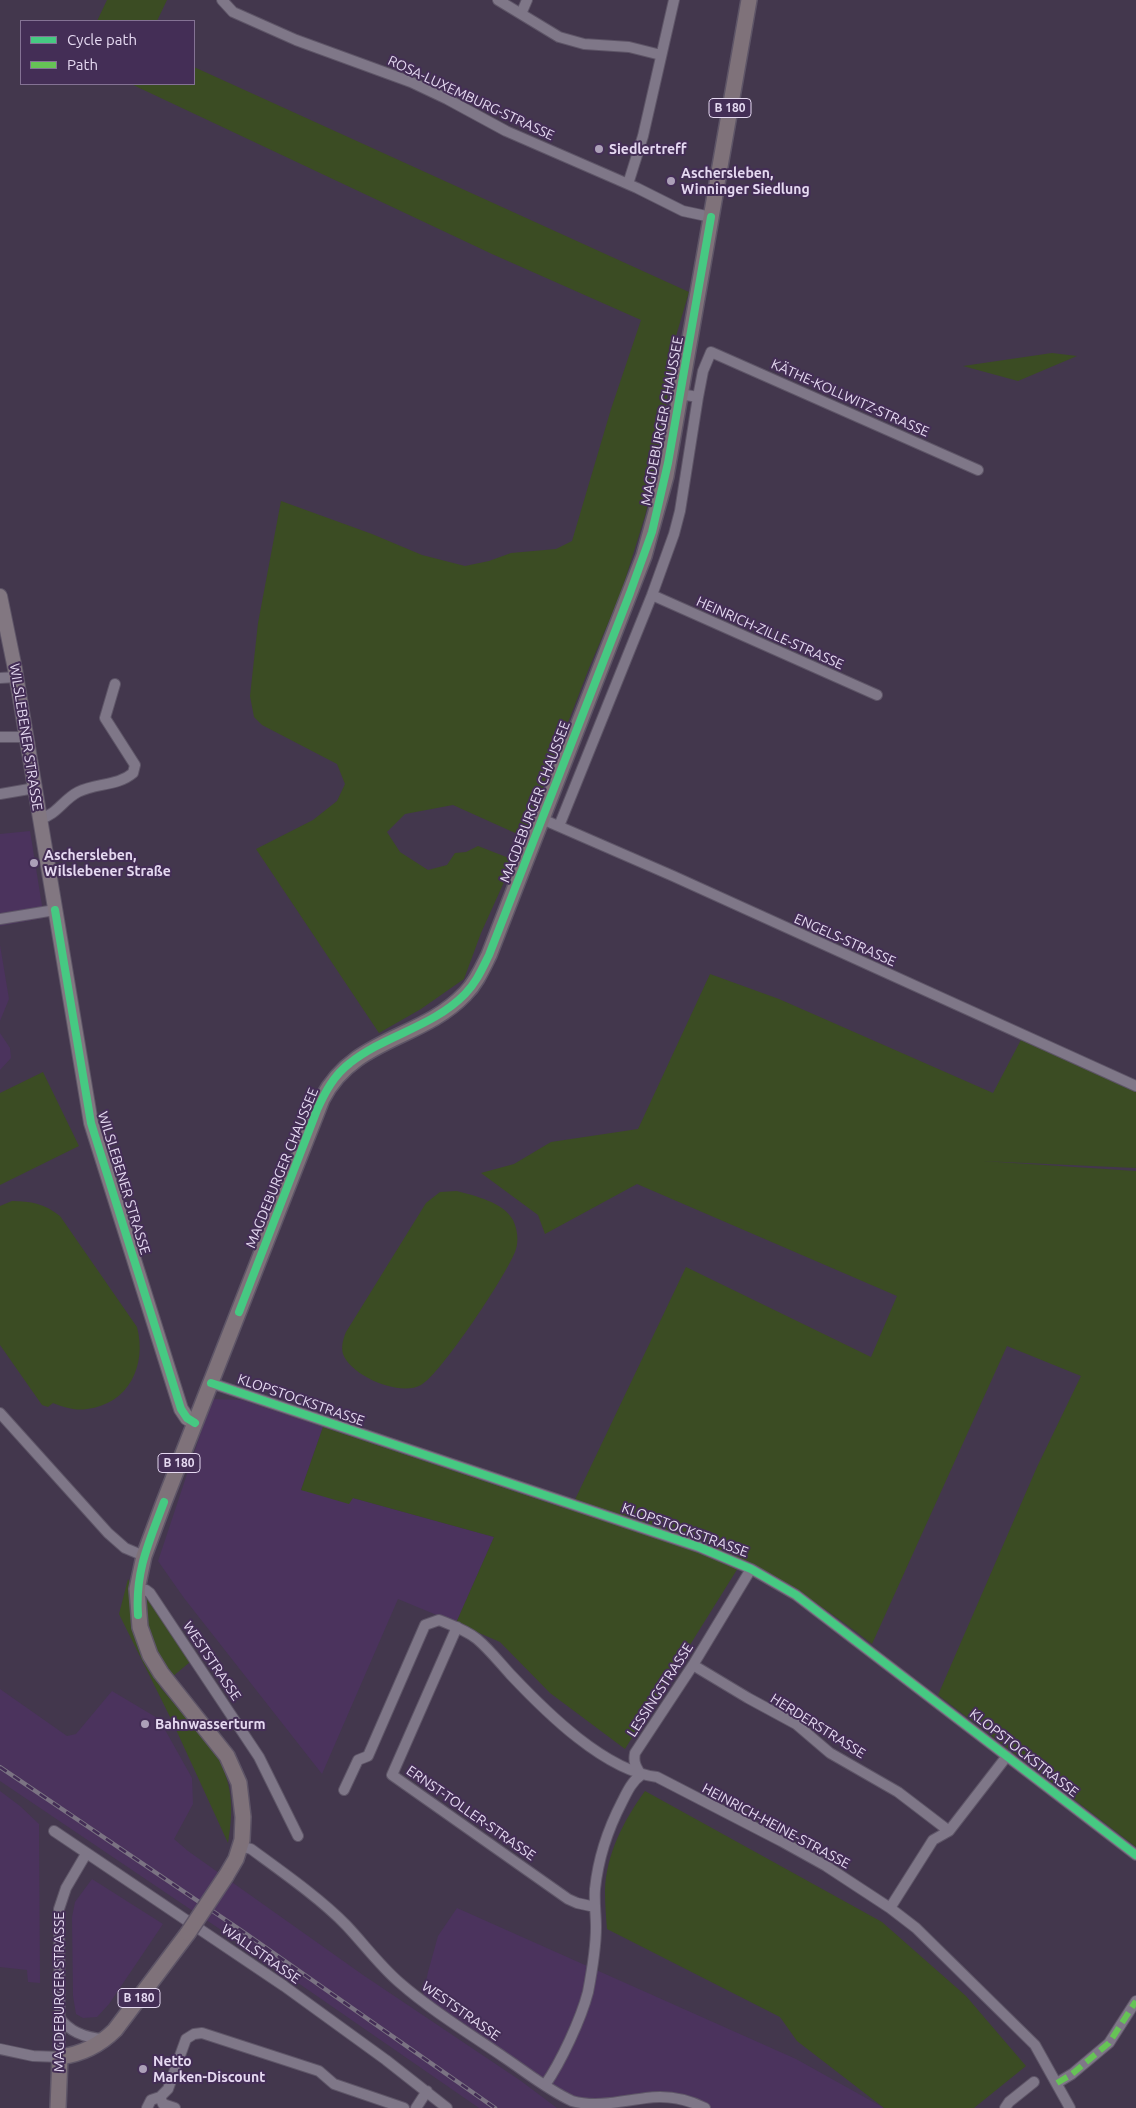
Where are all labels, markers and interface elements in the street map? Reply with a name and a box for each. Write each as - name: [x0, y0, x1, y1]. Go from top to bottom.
- legend: [20, 20, 195, 85]
- text: Cycle path: [67, 31, 137, 48]
- street label: ROSA-LUXEMBURG-STRASSE: [385, 52, 557, 144]
- text: Path: [67, 56, 98, 73]
- road number: B 180: [709, 99, 751, 118]
- place label: Siedlertreff: [609, 141, 687, 157]
- marker: Siedlertreff: [593, 143, 605, 155]
- place label: Aschersleben, Winninger Siedlung: [681, 165, 810, 198]
- marker: Aschersleben, Winninger Siedlung: [665, 175, 677, 187]
- street label: MAGDEBURGER CHAUSSEE: [637, 335, 687, 507]
- street label: KÄTHE-KOLLWITZ-STRASSE: [768, 356, 932, 440]
- street label: HEINRICH-ZILLE-STRASSE: [694, 593, 846, 673]
- street label: WILSLEBENER STRASSE: [6, 662, 46, 812]
- street label: MAGDEBURGER CHAUSSEE: [496, 719, 574, 885]
- place label: Aschersleben, Wilslebener Straße: [44, 847, 171, 880]
- marker: Aschersleben, Wilslebener Straße: [28, 857, 40, 869]
- street label: ENGELS-STRASSE: [791, 910, 899, 970]
- street label: MAGDEBURGER CHAUSSEE: [242, 1085, 322, 1251]
- street label: WILSLEBENER STRASSE: [94, 1109, 154, 1257]
- street label: KLOPSTOCKSTRASSE: [235, 1370, 367, 1430]
- road number: B 180: [158, 1454, 200, 1472]
- street label: KLOPSTOCKSTRASSE: [619, 1499, 751, 1561]
- street label: WESTSTRASSE: [179, 1618, 245, 1704]
- street label: LESSINGSTRASSE: [623, 1640, 697, 1740]
- street label: HERDERSTRASSE: [767, 1690, 869, 1762]
- street label: KLOPSTOCKSTRASSE: [966, 1705, 1082, 1801]
- place label: Bahnwasserturm: [155, 1716, 266, 1732]
- marker: Bahnwasserturm: [139, 1718, 151, 1730]
- street label: ERNST-TOLLER-STRASSE: [403, 1762, 539, 1864]
- street label: HEINRICH-HEINE-STRASSE: [699, 1780, 853, 1872]
- street label: MAGDEBURGER STRASSE: [51, 1912, 67, 2072]
- street label: WALLSTRASSE: [218, 1921, 304, 1987]
- street label: WESTSTRASSE: [419, 1978, 503, 2044]
- road number: B 180: [118, 1989, 160, 2008]
- place label: Netto Marken-Discount: [153, 2053, 265, 2086]
- marker: Netto Marken-Discount: [137, 2063, 149, 2075]

